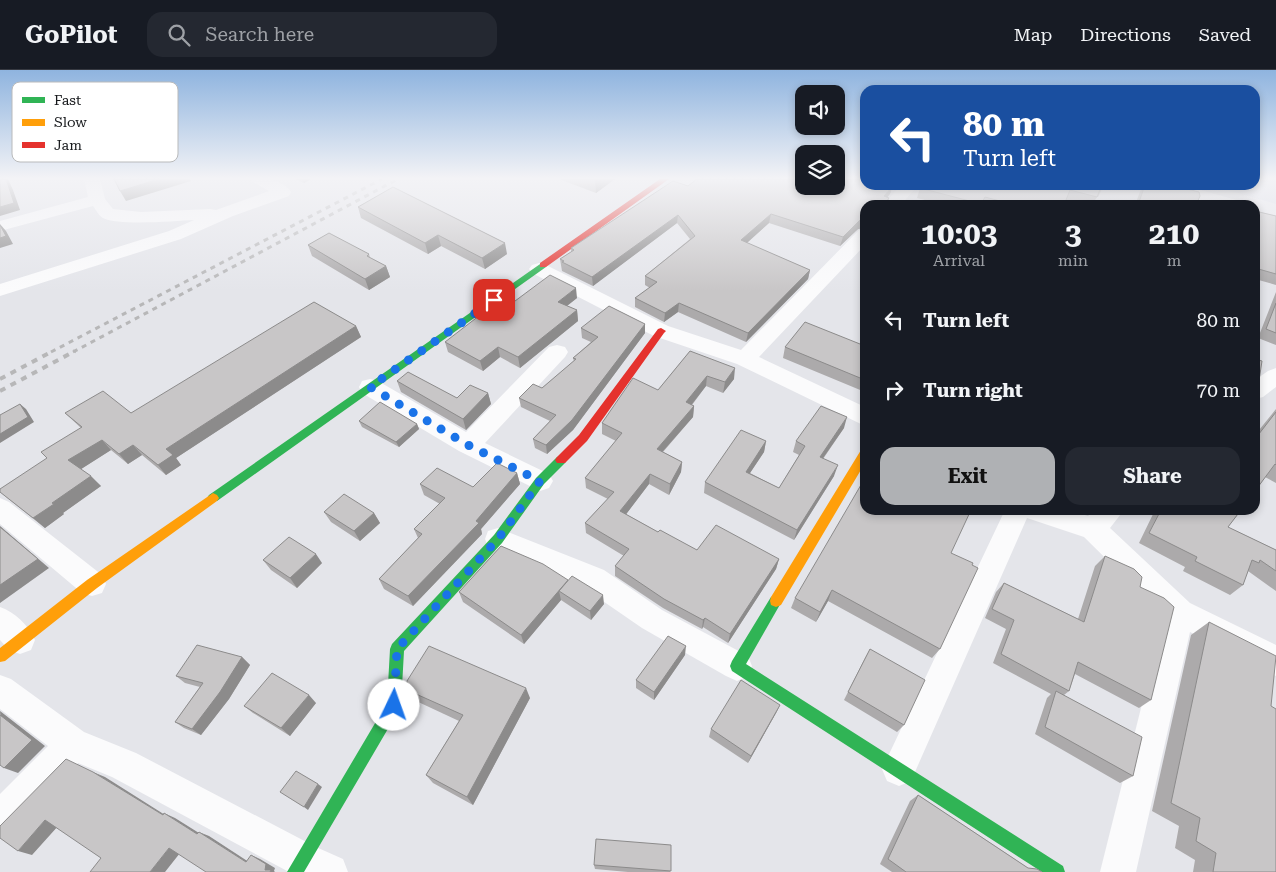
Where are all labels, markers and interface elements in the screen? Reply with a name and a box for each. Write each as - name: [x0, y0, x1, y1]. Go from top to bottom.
- search box: [147, 12, 497, 57]
- text: GoPilot: [25, 21, 117, 49]
- icon: search: [165, 21, 193, 49]
- text: Search here: [205, 23, 314, 46]
- text: Map: [1014, 24, 1052, 45]
- text: Directions: [1080, 24, 1171, 45]
- text: Saved: [1199, 24, 1251, 45]
- legend: [12, 82, 178, 162]
- map controls: [795, 85, 845, 195]
- button: sound: [795, 85, 845, 135]
- text: Fast: [54, 92, 81, 108]
- text: 80 m: [963, 104, 1045, 145]
- icon: left: [880, 105, 945, 170]
- text: Slow: [54, 114, 87, 130]
- text: Jam: [54, 137, 82, 153]
- button: layers: [795, 145, 845, 195]
- text: Turn left: [963, 146, 1056, 171]
- text: 10:03: [921, 216, 997, 251]
- text: 3: [1065, 216, 1081, 251]
- text: 210: [1149, 216, 1199, 251]
- text: Arrival: [933, 251, 985, 270]
- text: min: [1058, 251, 1088, 270]
- text: m: [1167, 251, 1181, 270]
- pin: [473, 279, 515, 321]
- icon: arrive: [480, 286, 508, 314]
- icon: left: [880, 306, 908, 334]
- text: Turn left: [923, 309, 1009, 332]
- text: 80 m: [1197, 309, 1240, 332]
- icon: right: [880, 376, 908, 404]
- text: Turn right: [923, 379, 1023, 402]
- text: 70 m: [1197, 379, 1240, 402]
- button: Exit: [880, 447, 1055, 505]
- button: Share: [1065, 447, 1240, 505]
- position arrow: [367, 678, 419, 730]

